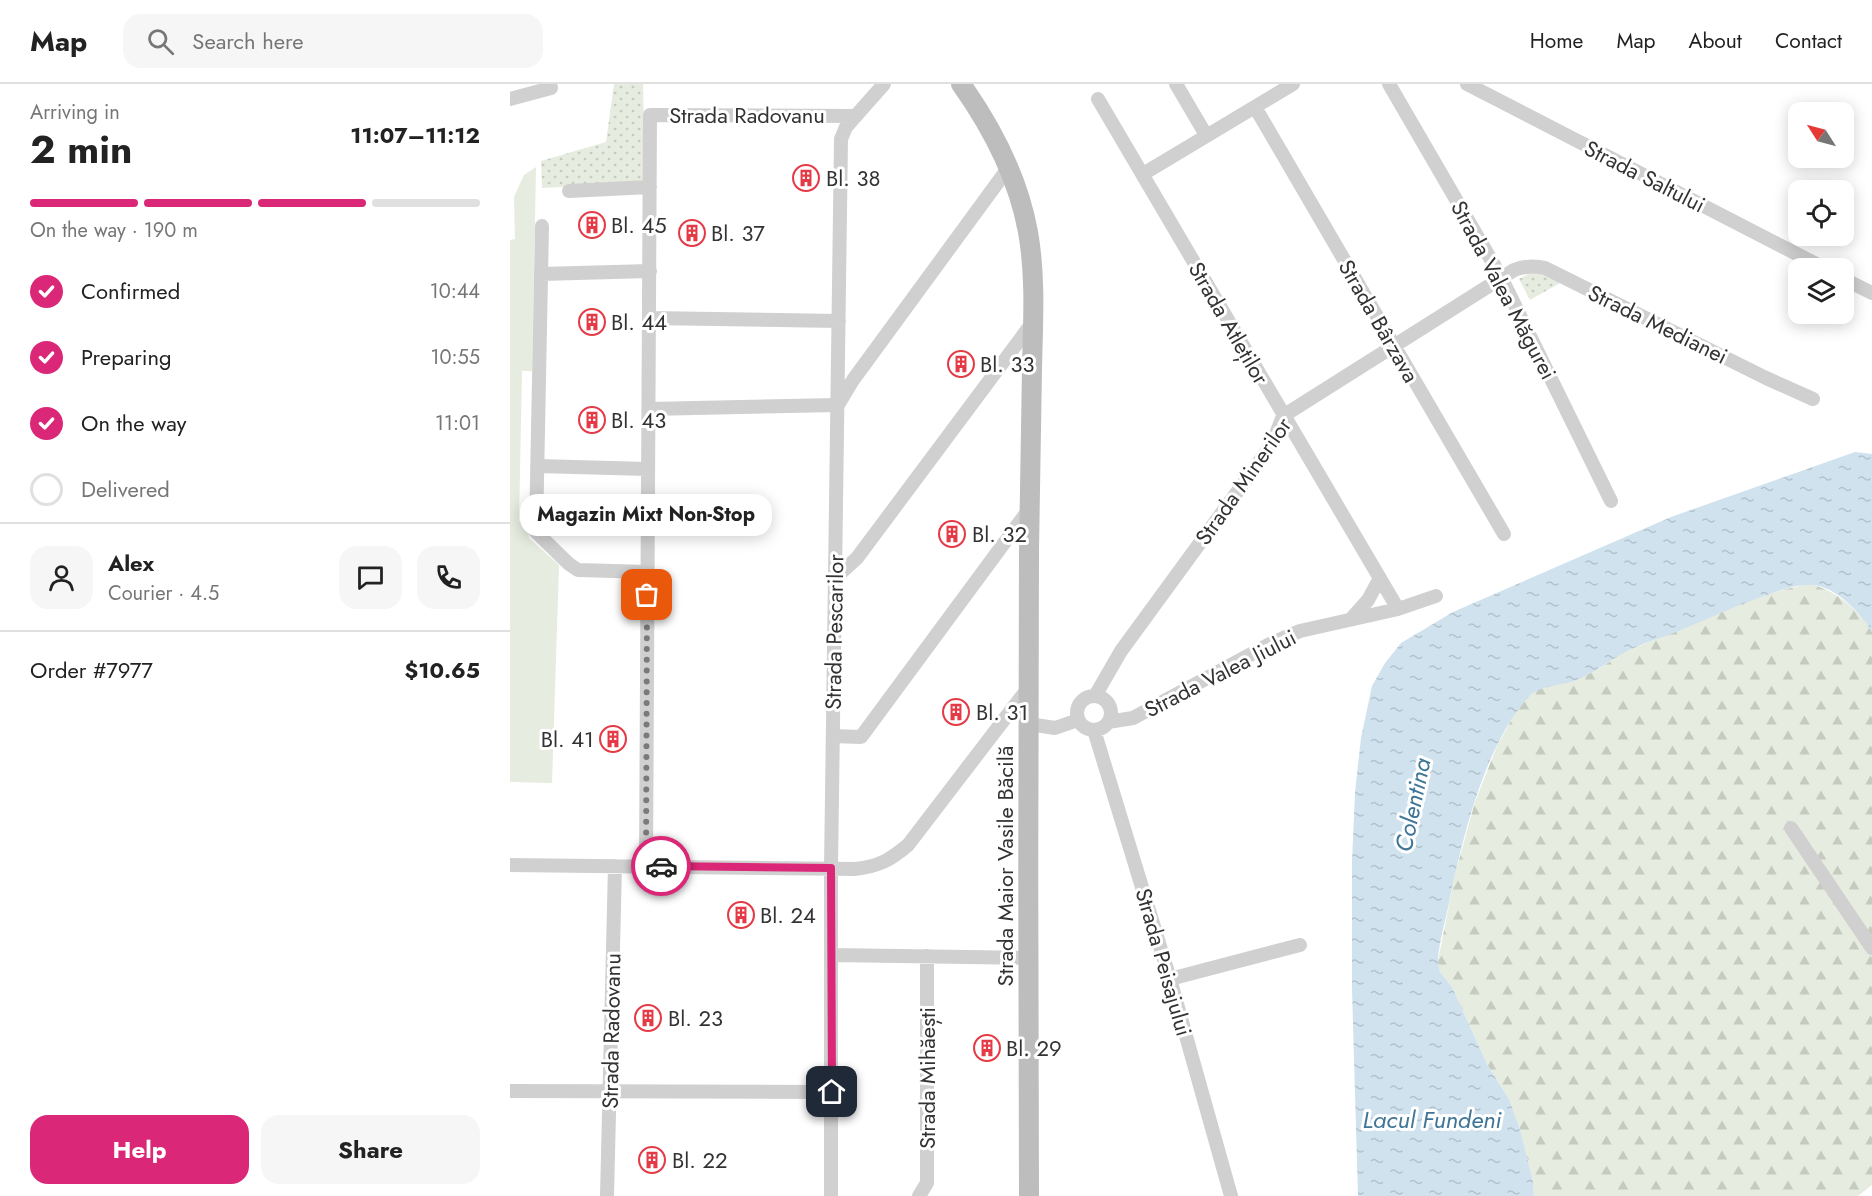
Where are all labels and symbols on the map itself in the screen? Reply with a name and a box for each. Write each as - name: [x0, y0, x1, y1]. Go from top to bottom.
- street label: Strada Radovanu: [669, 99, 825, 131]
- north arrow: [1788, 102, 1854, 168]
- street label: Strada Saltului: [1579, 132, 1711, 220]
- place label: Bl. 38: [826, 162, 881, 194]
- building icon: Bl. 38: [791, 163, 821, 193]
- street label: Strada Valea Măgurei: [1443, 195, 1565, 385]
- place label: Bl. 45: [611, 209, 667, 241]
- building icon: Bl. 45: [577, 210, 607, 240]
- place label: Bl. 37: [711, 217, 765, 249]
- building icon: Bl. 37: [677, 218, 707, 248]
- street label: Strada Bârzava: [1331, 254, 1427, 388]
- street label: Strada Atleților: [1181, 256, 1277, 391]
- street label: Strada Medianei: [1583, 276, 1733, 372]
- place label: Bl. 44: [611, 306, 667, 338]
- building icon: Bl. 44: [577, 307, 607, 337]
- place label: Bl. 33: [980, 348, 1035, 380]
- building icon: Bl. 33: [946, 349, 976, 379]
- place label: Bl. 43: [611, 404, 666, 436]
- building icon: Bl. 43: [577, 405, 607, 435]
- street label: Strada Minerilor: [1187, 410, 1299, 551]
- callout: Magazin Mixt Non-Stop: [521, 493, 773, 535]
- place label: Bl. 32: [972, 518, 1027, 550]
- building icon: Bl. 32: [937, 519, 967, 549]
- street label: Strada Pescarilor: [817, 553, 851, 710]
- pin: [621, 569, 672, 620]
- street label: Strada Valea Jiului: [1139, 621, 1301, 725]
- place label: Bl. 31: [976, 696, 1028, 728]
- building icon: Bl. 31: [941, 697, 971, 727]
- place label: Bl. 41: [541, 723, 594, 755]
- building icon: Bl. 41: [598, 724, 628, 754]
- street label: Strada Maior Vasile Băcilă: [989, 746, 1021, 986]
- water label: Colentina: [1385, 755, 1440, 855]
- courier: [631, 836, 691, 896]
- street label: Strada Peisajului: [1128, 884, 1200, 1040]
- place label: Bl. 24: [760, 899, 816, 931]
- building icon: Bl. 24: [726, 900, 756, 930]
- street label: Strada Radovanu: [594, 953, 628, 1109]
- place label: Bl. 23: [668, 1002, 723, 1034]
- building icon: Bl. 23: [633, 1003, 663, 1033]
- street label: Strada Mihăești: [911, 1007, 943, 1149]
- place label: Bl. 29: [1006, 1032, 1062, 1064]
- building icon: Bl. 29: [972, 1033, 1002, 1063]
- pin: [806, 1066, 857, 1117]
- water label: Lacul Fundeni: [1363, 1102, 1502, 1137]
- place label: Bl. 22: [672, 1144, 728, 1176]
- building icon: Bl. 22: [637, 1145, 667, 1175]

